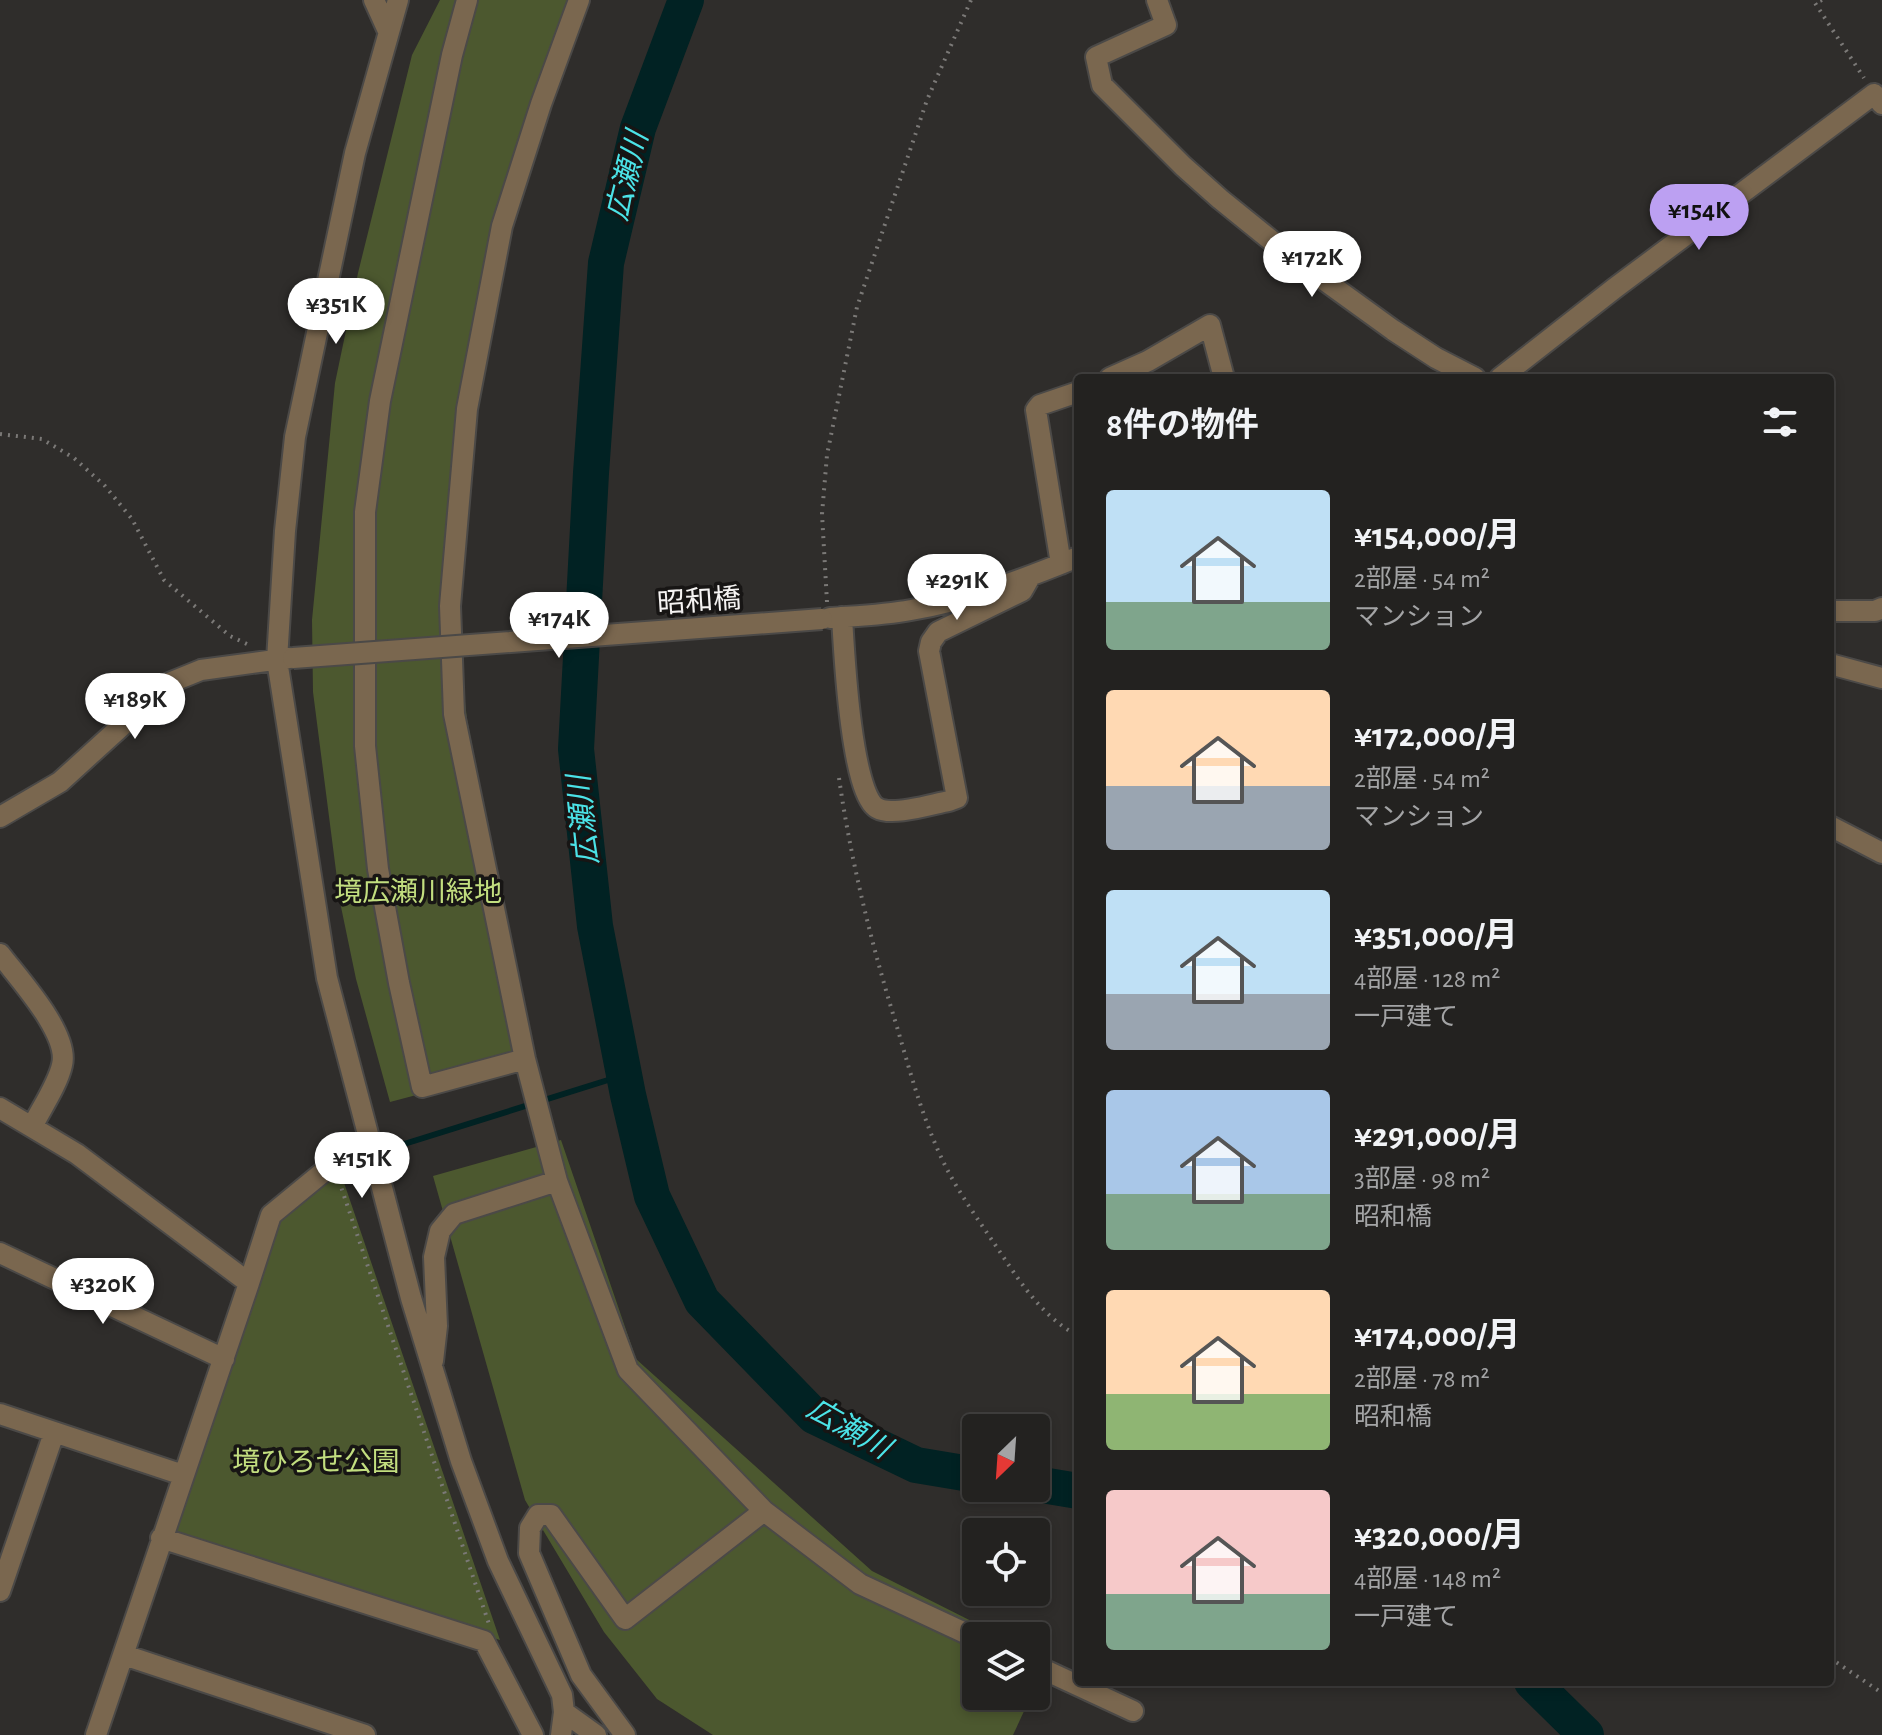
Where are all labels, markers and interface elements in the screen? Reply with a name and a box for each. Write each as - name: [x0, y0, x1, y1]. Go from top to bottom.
- water label: 広瀬川: [601, 126, 654, 224]
- pin: ¥154K: [1643, 184, 1755, 252]
- text: ¥154K: [1668, 197, 1730, 223]
- pin: ¥172K: [1256, 231, 1368, 299]
- text: ¥172K: [1281, 244, 1343, 270]
- pin: ¥351K: [280, 278, 392, 346]
- text: ¥351K: [306, 291, 366, 317]
- icon: filters: [1758, 400, 1802, 444]
- text: 8件の物件: [1106, 409, 1259, 443]
- text: ¥154,000/月: [1354, 519, 1521, 553]
- icon: home: [1170, 522, 1266, 618]
- pin: ¥291K: [901, 554, 1013, 622]
- text: 2部屋 · 54 m²: [1354, 566, 1490, 592]
- text: ¥291K: [925, 567, 989, 593]
- street label: 昭和橋: [656, 583, 742, 619]
- pin: ¥174K: [503, 592, 615, 660]
- text: マンション: [1354, 604, 1484, 630]
- text: ¥174K: [528, 605, 590, 631]
- pin: ¥189K: [79, 673, 191, 741]
- text: ¥189K: [103, 686, 167, 712]
- text: ¥172,000/月: [1354, 719, 1519, 753]
- icon: home: [1170, 722, 1266, 818]
- text: 2部屋 · 54 m²: [1354, 766, 1490, 792]
- water label: 広瀬川: [562, 771, 604, 866]
- text: マンション: [1354, 804, 1484, 830]
- park label: 境広瀬川緑地: [334, 877, 502, 907]
- text: ¥351,000/月: [1354, 919, 1518, 953]
- icon: home: [1170, 922, 1266, 1018]
- text: 4部屋 · 128 m²: [1354, 966, 1500, 992]
- text: 一戸建て: [1354, 1004, 1458, 1030]
- text: ¥291,000/月: [1354, 1119, 1521, 1153]
- icon: home: [1170, 1122, 1266, 1218]
- pin: ¥151K: [306, 1132, 418, 1200]
- text: ¥151K: [333, 1145, 391, 1171]
- text: 3部屋 · 98 m²: [1354, 1166, 1490, 1192]
- text: 昭和橋: [1354, 1204, 1432, 1230]
- pin: ¥320K: [47, 1258, 159, 1326]
- text: ¥320K: [70, 1271, 136, 1297]
- text: ¥174,000/月: [1354, 1319, 1521, 1353]
- icon: home: [1170, 1322, 1266, 1418]
- text: 2部屋 · 78 m²: [1354, 1366, 1490, 1392]
- water label: 広瀬川: [802, 1392, 899, 1466]
- text: 昭和橋: [1354, 1404, 1432, 1430]
- north arrow: [962, 1414, 1050, 1502]
- map controls: [962, 1414, 1050, 1710]
- park label: 境ひろせ公園: [232, 1447, 400, 1477]
- button: locate: [962, 1518, 1050, 1606]
- text: ¥320,000/月: [1354, 1519, 1525, 1553]
- icon: home: [1170, 1522, 1266, 1618]
- text: 4部屋 · 148 m²: [1354, 1566, 1501, 1592]
- text: 一戸建て: [1354, 1604, 1458, 1630]
- button: layers: [962, 1622, 1050, 1710]

